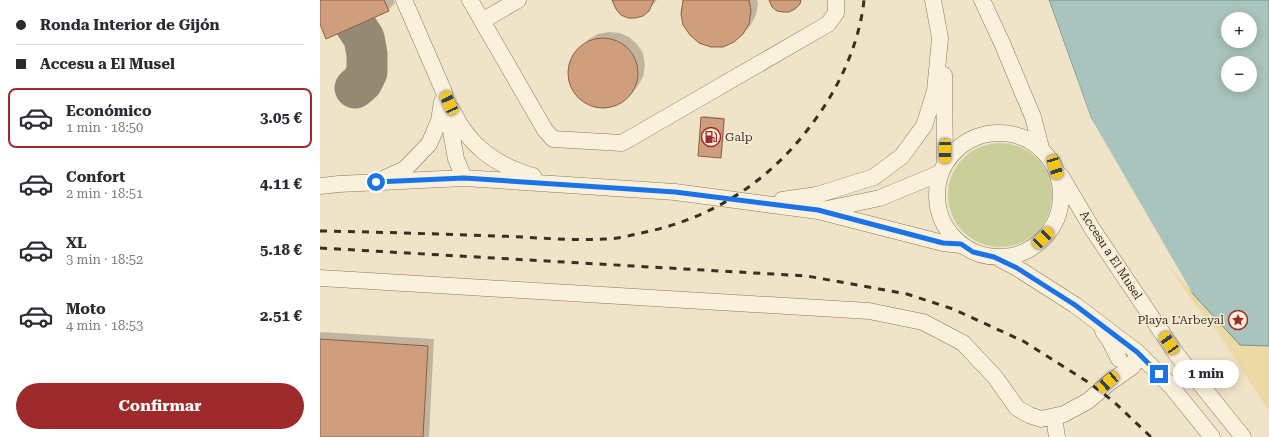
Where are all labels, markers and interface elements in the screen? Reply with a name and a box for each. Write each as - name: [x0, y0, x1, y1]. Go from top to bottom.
- map controls: [1221, 12, 1257, 92]
- button: +: [1221, 12, 1257, 48]
- text: Ronda Interior de Gijón: [40, 16, 220, 34]
- text: Accesu a El Musel: [40, 55, 175, 73]
- button: −: [1221, 56, 1257, 92]
- car: [438, 90, 460, 116]
- icon: car: [18, 100, 54, 136]
- text: Económico: [66, 102, 152, 120]
- text: 3.05 €: [260, 109, 302, 127]
- text: 1 min · 18:50: [66, 120, 143, 135]
- fuel station icon: Galp: [700, 126, 722, 148]
- place label: Galp: [725, 130, 753, 144]
- car: [939, 139, 951, 163]
- car: [1046, 154, 1064, 180]
- icon: car: [18, 166, 54, 202]
- text: Confort: [66, 168, 125, 186]
- route start: [367, 173, 385, 191]
- text: 4.11 €: [260, 175, 302, 193]
- text: 2 min · 18:51: [66, 186, 143, 201]
- street label: Accesu a El Musel: [1077, 208, 1145, 302]
- car: [1030, 225, 1056, 251]
- icon: car: [18, 232, 54, 268]
- text: XL: [66, 234, 87, 252]
- text: 5.18 €: [260, 241, 302, 259]
- text: 3 min · 18:52: [66, 252, 143, 267]
- icon: car: [18, 298, 54, 334]
- text: Moto: [66, 300, 106, 318]
- text: 2.51 €: [260, 307, 302, 325]
- place icon: Playa L'Arbeyal: [1227, 309, 1249, 331]
- place label: Playa L'Arbeyal: [1137, 313, 1224, 327]
- text: 4 min · 18:53: [66, 318, 143, 333]
- car: [1157, 330, 1181, 356]
- callout: 1 min: [1173, 360, 1239, 388]
- route end: [1150, 365, 1168, 383]
- text: 1 min: [1188, 366, 1224, 381]
- car: [1095, 370, 1121, 394]
- button: Confirmar: [16, 383, 304, 429]

